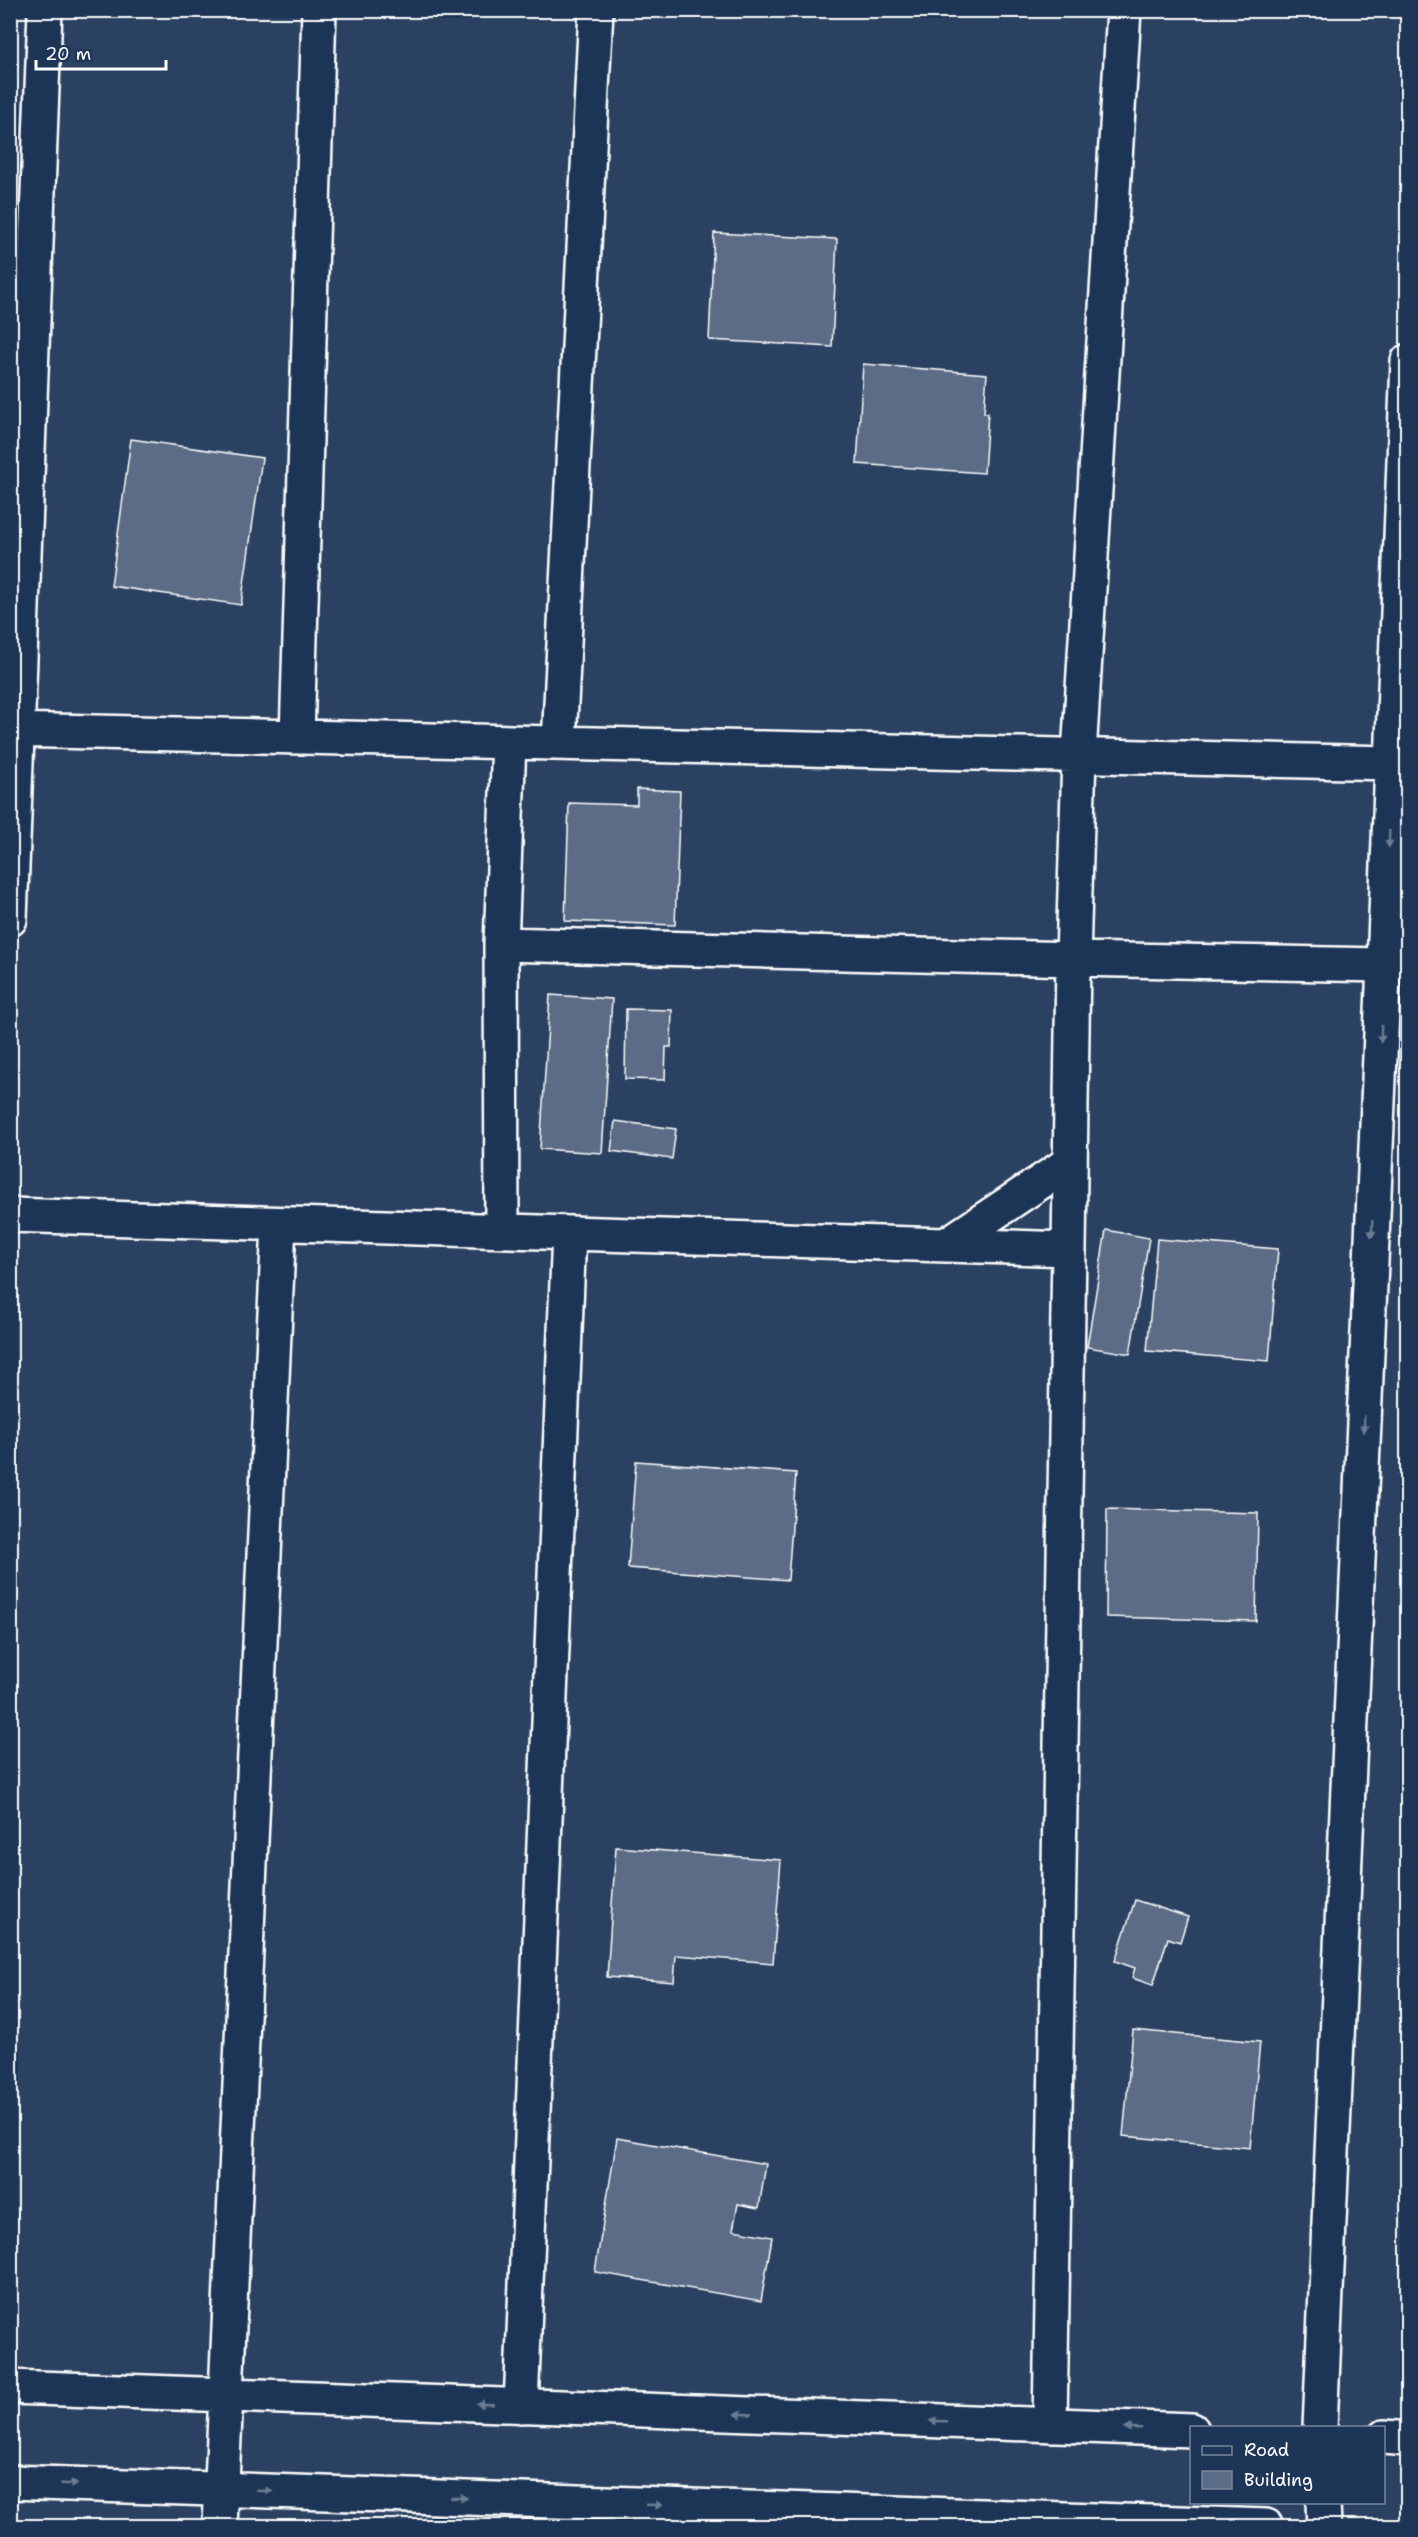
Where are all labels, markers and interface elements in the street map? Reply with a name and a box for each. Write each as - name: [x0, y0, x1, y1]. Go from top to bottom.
- scale bar: [36, 33, 166, 71]
- text: 20 m: [45, 42, 91, 66]
- one-way arrow: [1384, 830, 1394, 849]
- one-way arrow: [1376, 1025, 1385, 1044]
- one-way arrow: [1368, 1219, 1377, 1238]
- one-way arrow: [1359, 1414, 1368, 1433]
- one-way arrow: [476, 2400, 495, 2409]
- one-way arrow: [734, 2409, 753, 2419]
- one-way arrow: [929, 2417, 948, 2426]
- one-way arrow: [1124, 2423, 1143, 2433]
- legend: [1190, 2426, 1385, 2504]
- text: Road: [1244, 2438, 1289, 2462]
- text: Building: [1244, 2468, 1313, 2492]
- one-way arrow: [59, 2479, 78, 2488]
- one-way arrow: [254, 2486, 273, 2495]
- one-way arrow: [449, 2493, 468, 2502]
- one-way arrow: [644, 2500, 663, 2509]

